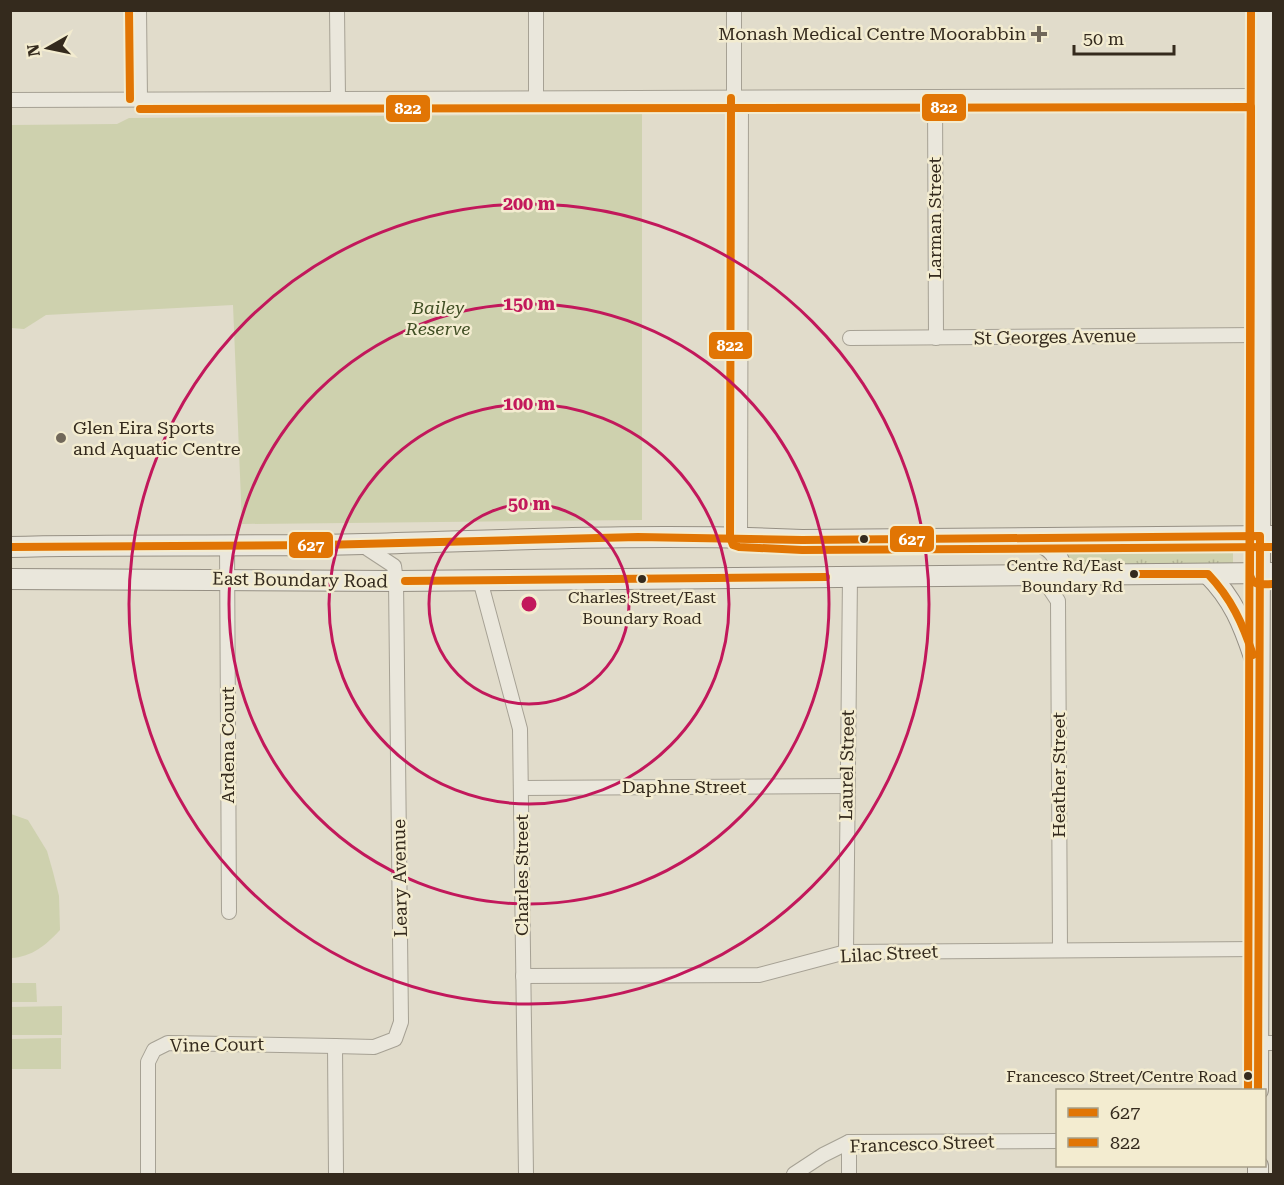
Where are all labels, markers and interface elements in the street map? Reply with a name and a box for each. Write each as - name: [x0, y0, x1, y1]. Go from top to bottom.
- north arrow: [18, 18, 78, 78]
- scale bar: [1074, 18, 1174, 56]
- place label: Monash Medical Centre Moorabbin: [718, 23, 1026, 44]
- marker: Monash Medical Centre Moorabbin: [1030, 25, 1048, 43]
- text: 50 m: [1083, 28, 1124, 49]
- text: N: [23, 43, 44, 58]
- line badge: 822: [921, 93, 967, 122]
- line badge: 822: [385, 94, 431, 123]
- text: 822: [931, 98, 957, 117]
- text: 822: [395, 99, 421, 118]
- street label: Larman Street: [924, 156, 945, 279]
- text: 200 m: [503, 193, 556, 214]
- text: 150 m: [503, 293, 556, 314]
- park label: Bailey Reserve: [405, 297, 470, 339]
- street label: St Georges Avenue: [974, 325, 1136, 348]
- line badge: 822: [708, 331, 753, 360]
- text: 822: [717, 336, 743, 355]
- text: 100 m: [503, 393, 556, 414]
- place label: Glen Eira Sports and Aquatic Centre: [73, 417, 241, 459]
- marker: Glen Eira Sports and Aquatic Centre: [54, 431, 68, 445]
- text: 50 m: [508, 493, 551, 514]
- line badge: 627: [889, 525, 935, 553]
- text: 627: [899, 530, 925, 549]
- line badge: 627: [288, 531, 334, 559]
- unlabelled marker: [858, 533, 870, 545]
- text: 627: [298, 536, 324, 555]
- place label: Centre Rd/East Boundary Rd: [1006, 556, 1123, 596]
- street label: East Boundary Road: [212, 567, 388, 592]
- marker: Centre Rd/East Boundary Rd: [1128, 568, 1140, 580]
- marker: Charles Street/East Boundary Road: [636, 573, 648, 585]
- place label: Charles Street/East Boundary Road: [568, 588, 716, 628]
- centre of rings: [519, 594, 539, 614]
- street label: Ardena Court: [217, 686, 238, 803]
- street label: Laurel Street: [835, 709, 858, 821]
- street label: Heather Street: [1048, 712, 1069, 838]
- street label: Daphne Street: [622, 776, 747, 797]
- street label: Charles Street: [511, 814, 532, 936]
- street label: Leary Avenue: [388, 819, 411, 937]
- street label: Lilac Street: [839, 940, 939, 967]
- street label: Vine Court: [170, 1033, 264, 1056]
- place label: Francesco Street/Centre Road: [1006, 1067, 1237, 1086]
- marker: Francesco Street/Centre Road: [1242, 1070, 1254, 1082]
- legend: [1056, 1089, 1266, 1167]
- text: 627: [1110, 1102, 1140, 1123]
- street label: Francesco Street: [849, 1130, 995, 1157]
- text: 822: [1110, 1132, 1140, 1153]

